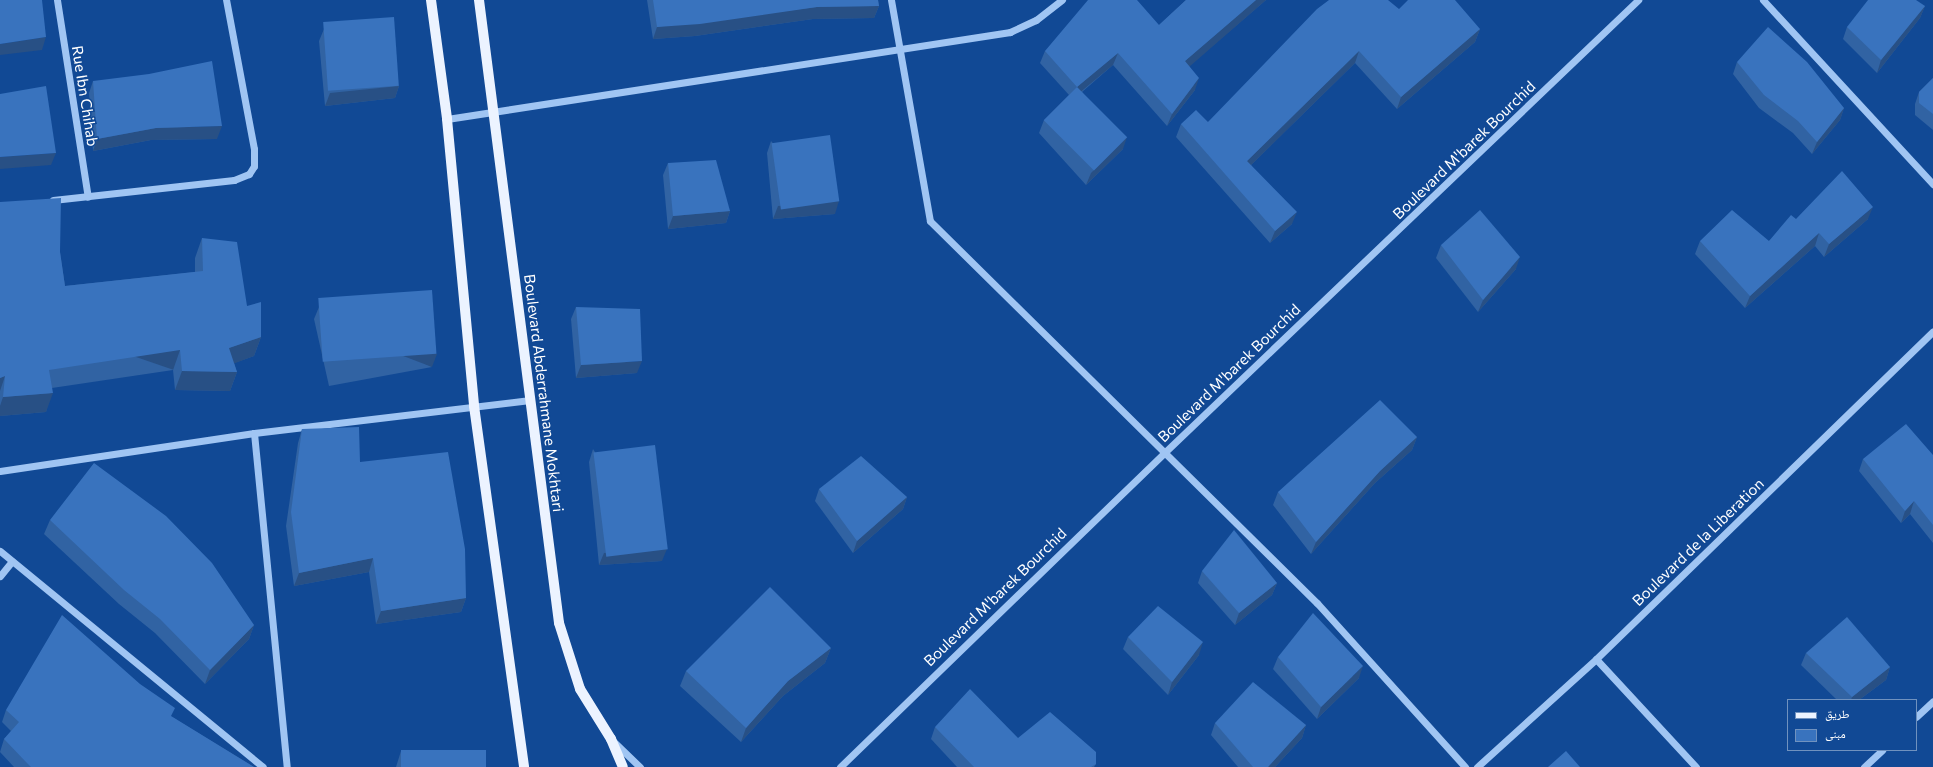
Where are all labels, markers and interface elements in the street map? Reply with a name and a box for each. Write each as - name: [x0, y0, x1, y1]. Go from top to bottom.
- street label: Rue Ibn Chihab: [68, 44, 102, 148]
- street label: Boulevard M'barek Bourchid: [1389, 77, 1539, 223]
- street label: Boulevard Abderrahmane Mokhtari: [520, 273, 568, 513]
- street label: Boulevard M'barek Bourchid: [1154, 300, 1304, 446]
- street label: Boulevard de la Liberation: [1629, 475, 1767, 609]
- street label: Boulevard M'barek Bourchid: [920, 524, 1070, 670]
- legend: [1787, 699, 1917, 751]
- text: طريق: [1825, 706, 1850, 720]
- text: مبنى: [1825, 726, 1846, 740]

